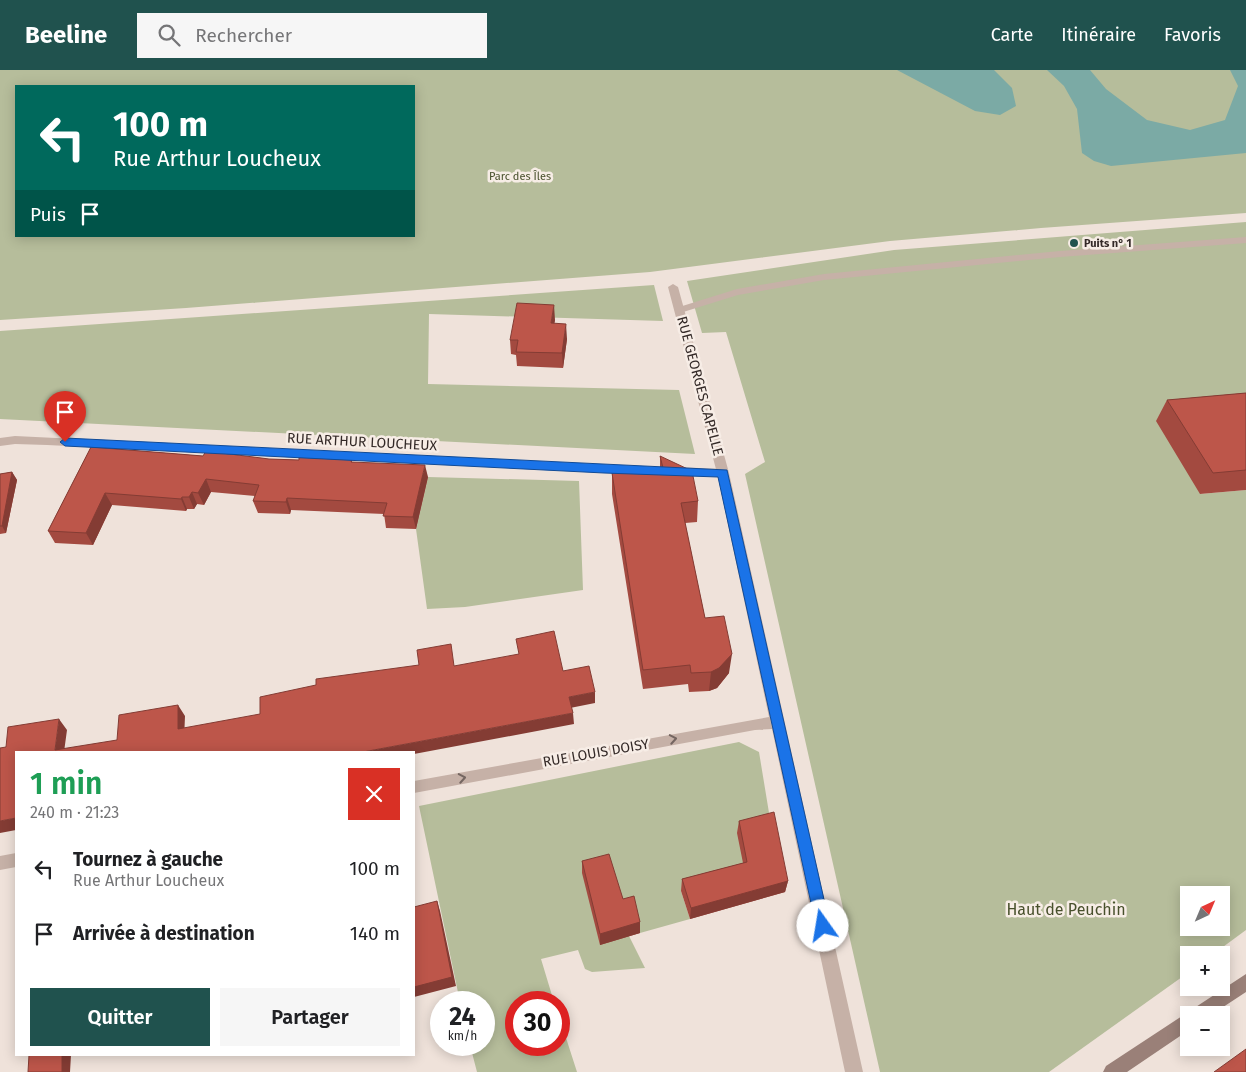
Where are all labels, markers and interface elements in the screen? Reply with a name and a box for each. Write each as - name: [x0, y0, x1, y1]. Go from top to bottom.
- search box: [137, 13, 487, 58]
- text: Beeline: [25, 21, 107, 49]
- icon: search: [155, 21, 183, 49]
- text: Rechercher: [195, 24, 292, 47]
- text: Carte: [991, 24, 1033, 46]
- text: Itinéraire: [1061, 24, 1136, 46]
- text: Favoris: [1164, 24, 1221, 46]
- text: 100 m: [113, 103, 208, 145]
- icon: left: [30, 105, 95, 170]
- text: Rue Arthur Loucheux: [113, 145, 321, 172]
- park label: Parc des Îles: [489, 170, 551, 183]
- icon: arrive: [76, 200, 104, 228]
- text: Puis: [30, 203, 66, 226]
- marker: Puits n° 1: [1068, 237, 1080, 249]
- place label: Puits n° 1: [1084, 237, 1132, 250]
- street label: RUE GEORGES CAPELLE: [673, 315, 727, 457]
- pin: [44, 391, 86, 442]
- icon: arrive: [51, 398, 79, 426]
- street label: RUE ARTHUR LOUCHEUX: [287, 430, 438, 454]
- street label: RUE LOUIS DOISY: [542, 735, 651, 771]
- one-way arrow: [669, 735, 678, 745]
- text: 1 min: [30, 766, 102, 802]
- button: close: [348, 768, 400, 820]
- one-way arrow: [457, 773, 466, 784]
- text: 240 m · 21:23: [30, 803, 119, 822]
- text: Tournez à gauche: [73, 848, 223, 871]
- icon: left: [30, 855, 58, 883]
- text: 100 m: [349, 857, 400, 880]
- text: Rue Arthur Loucheux: [73, 871, 224, 890]
- north arrow: [1180, 886, 1230, 936]
- map controls: [1180, 886, 1230, 1056]
- position arrow: [796, 899, 848, 951]
- park label: Haut de Peuchin: [1006, 900, 1126, 919]
- icon: arrive: [30, 920, 58, 948]
- text: Arrivée à destination: [73, 922, 255, 945]
- text: 140 m: [350, 922, 400, 945]
- button: +: [1180, 946, 1230, 996]
- button: Quitter: [30, 988, 210, 1046]
- button: Partager: [220, 988, 400, 1046]
- speed limit sign: 30: [505, 991, 570, 1056]
- text: 24: [449, 1002, 476, 1032]
- button: −: [1180, 1006, 1230, 1056]
- text: km/h: [448, 1029, 477, 1043]

